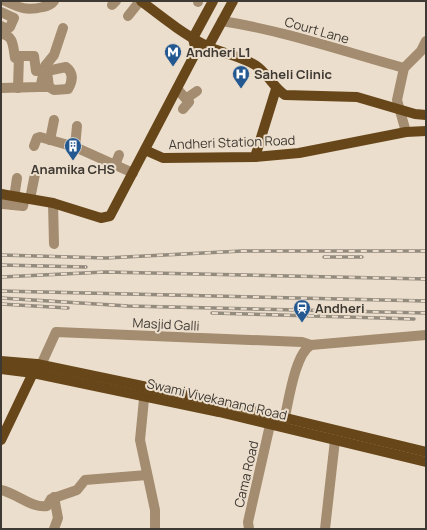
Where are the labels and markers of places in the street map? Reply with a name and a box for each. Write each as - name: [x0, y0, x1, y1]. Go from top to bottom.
- metro station icon: Andheri L1: [163, 42, 183, 67]
- place label: Andheri L1: [186, 43, 251, 61]
- hospital icon: Saheli Clinic: [231, 64, 251, 89]
- place label: Saheli Clinic: [254, 65, 333, 83]
- building icon: Anamika CHS: [63, 136, 83, 161]
- place label: Anamika CHS: [31, 160, 116, 178]
- station icon: Andheri: [292, 298, 312, 323]
- place label: Andheri: [315, 299, 365, 317]

